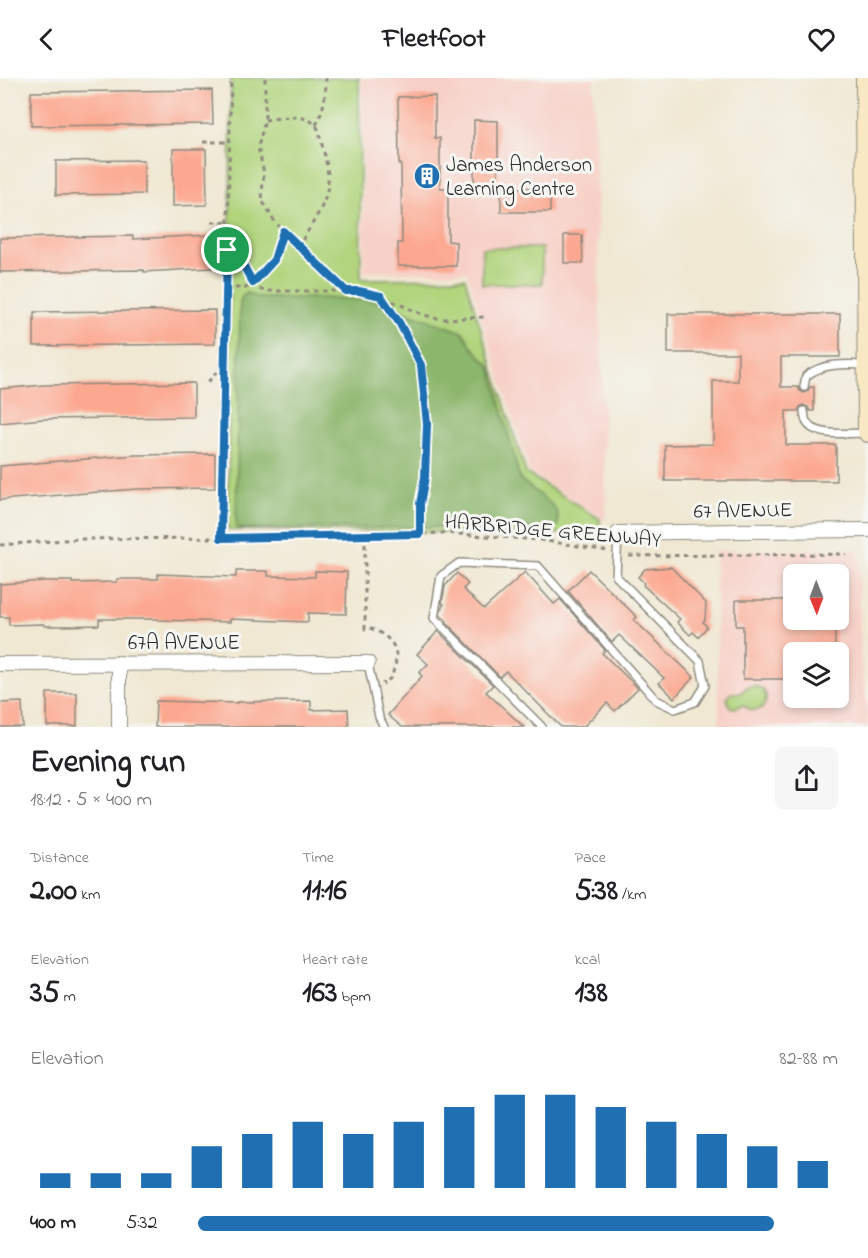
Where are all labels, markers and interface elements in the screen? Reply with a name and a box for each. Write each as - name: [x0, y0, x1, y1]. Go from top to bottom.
- text: Fleetfoot: [382, 20, 486, 59]
- icon: back: [30, 23, 63, 56]
- icon: heart: [805, 23, 838, 56]
- place label: James Anderson Learning Centre: [446, 151, 592, 207]
- building icon: James Anderson Learning Centre: [412, 161, 442, 191]
- pin: [201, 224, 252, 275]
- icon: arrive: [210, 233, 243, 266]
- street label: 67 AVENUE: [693, 496, 793, 528]
- street label: HARBRIDGE GREENWAY: [443, 508, 663, 556]
- north arrow: [783, 564, 849, 630]
- map controls: [783, 564, 849, 708]
- street label: 67A AVENUE: [128, 629, 240, 659]
- button: layers: [783, 642, 849, 708]
- text: Evening run: [30, 739, 185, 787]
- button: share: [775, 747, 838, 810]
- text: 18:12 · 5 × 400 m: [30, 786, 152, 815]
- text: Distance: [30, 846, 89, 870]
- text: Time: [302, 846, 334, 870]
- text: Pace: [575, 846, 606, 870]
- text: 2.00: [30, 870, 77, 914]
- text: 11:16: [302, 870, 347, 914]
- text: 5:38: [575, 870, 618, 914]
- text: km: [77, 883, 100, 907]
- text: /km: [618, 883, 646, 907]
- text: Elevation: [30, 948, 89, 972]
- text: Heart rate: [302, 948, 368, 972]
- text: kcal: [575, 948, 600, 972]
- text: 35: [30, 972, 60, 1016]
- text: 163: [302, 972, 337, 1016]
- text: 138: [575, 972, 608, 1016]
- text: m: [60, 985, 76, 1009]
- text: bpm: [337, 985, 371, 1009]
- text: Elevation: [30, 1045, 104, 1074]
- text: 82–88 m: [779, 1045, 838, 1074]
- text: 400 m: [30, 1209, 76, 1238]
- text: 5:32: [126, 1209, 157, 1238]

